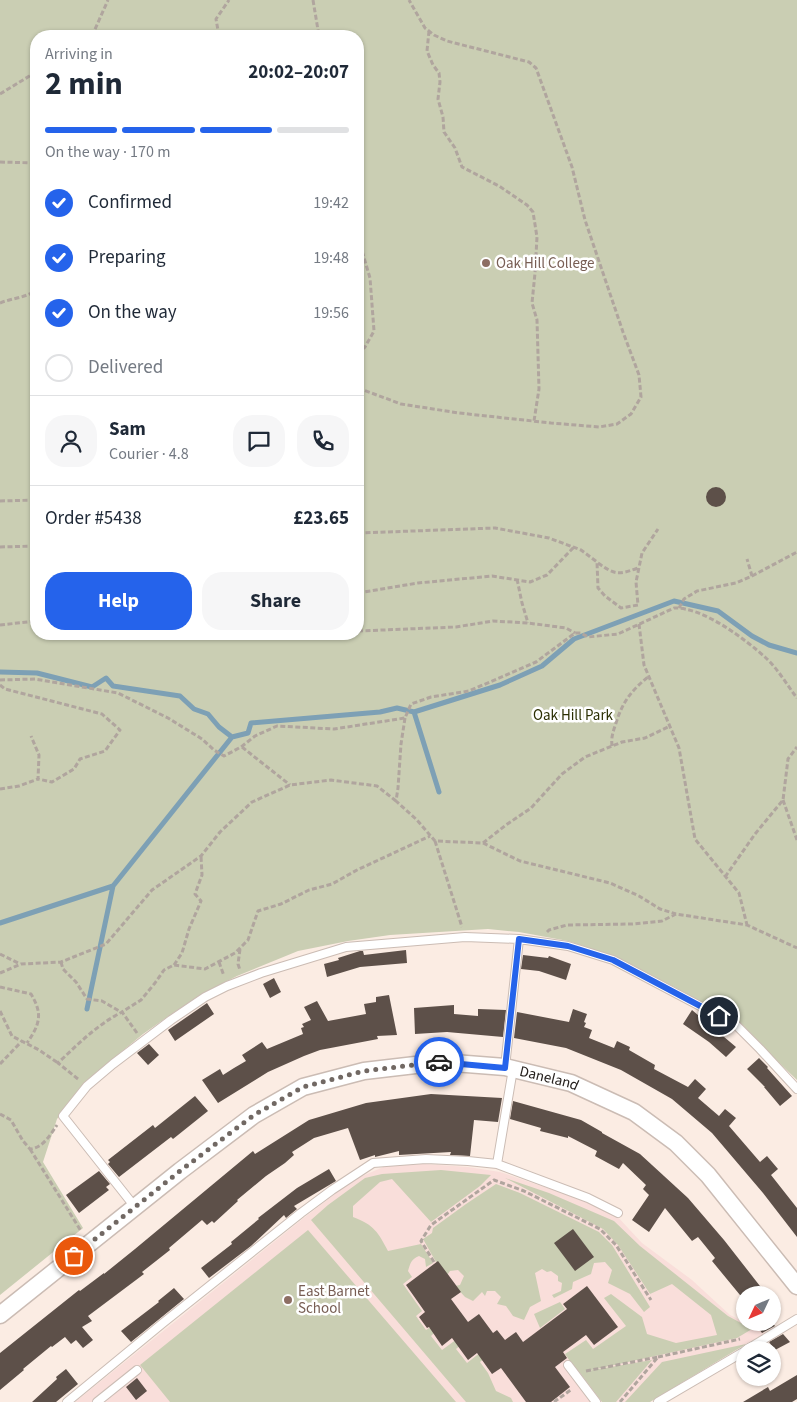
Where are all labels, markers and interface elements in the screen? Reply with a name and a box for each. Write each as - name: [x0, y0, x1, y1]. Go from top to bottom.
- text: Arriving in: [45, 43, 113, 65]
- text: 20:02–20:07: [248, 59, 349, 86]
- text: 2 min: [45, 61, 123, 107]
- text: On the way · 170 m: [45, 141, 170, 163]
- icon: check: [45, 189, 73, 217]
- text: Confirmed: [88, 189, 172, 216]
- text: 19:42: [313, 192, 349, 214]
- icon: check: [45, 244, 73, 272]
- text: Preparing: [88, 244, 166, 271]
- text: 19:48: [313, 247, 349, 269]
- place label: Oak Hill College: [496, 253, 595, 274]
- marker: Oak Hill College: [480, 257, 492, 269]
- icon: check: [45, 299, 73, 327]
- text: On the way: [88, 299, 177, 326]
- text: 19:56: [313, 302, 349, 324]
- text: Delivered: [88, 354, 163, 381]
- button: person: [45, 415, 97, 467]
- button: chat: [233, 415, 285, 467]
- button: phone: [297, 415, 349, 467]
- text: Sam: [109, 416, 146, 443]
- text: Courier · 4.8: [109, 443, 189, 465]
- text: Order #5438: [45, 505, 142, 532]
- text: £23.65: [293, 505, 349, 532]
- button: Help: [45, 572, 192, 630]
- button: Share: [202, 572, 349, 630]
- park label: Oak Hill Park: [533, 705, 614, 726]
- pin: [698, 995, 740, 1037]
- icon: home: [705, 1002, 733, 1030]
- courier: [414, 1037, 464, 1087]
- icon: car: [425, 1048, 453, 1076]
- street label: Daneland: [517, 1061, 582, 1096]
- pin: [53, 1235, 95, 1277]
- icon: bag: [60, 1242, 88, 1270]
- place label: East Barnet School: [298, 1281, 370, 1319]
- north arrow: [736, 1286, 781, 1331]
- map controls: [736, 1286, 781, 1386]
- marker: East Barnet School: [282, 1294, 294, 1306]
- button: layers: [736, 1341, 781, 1386]

